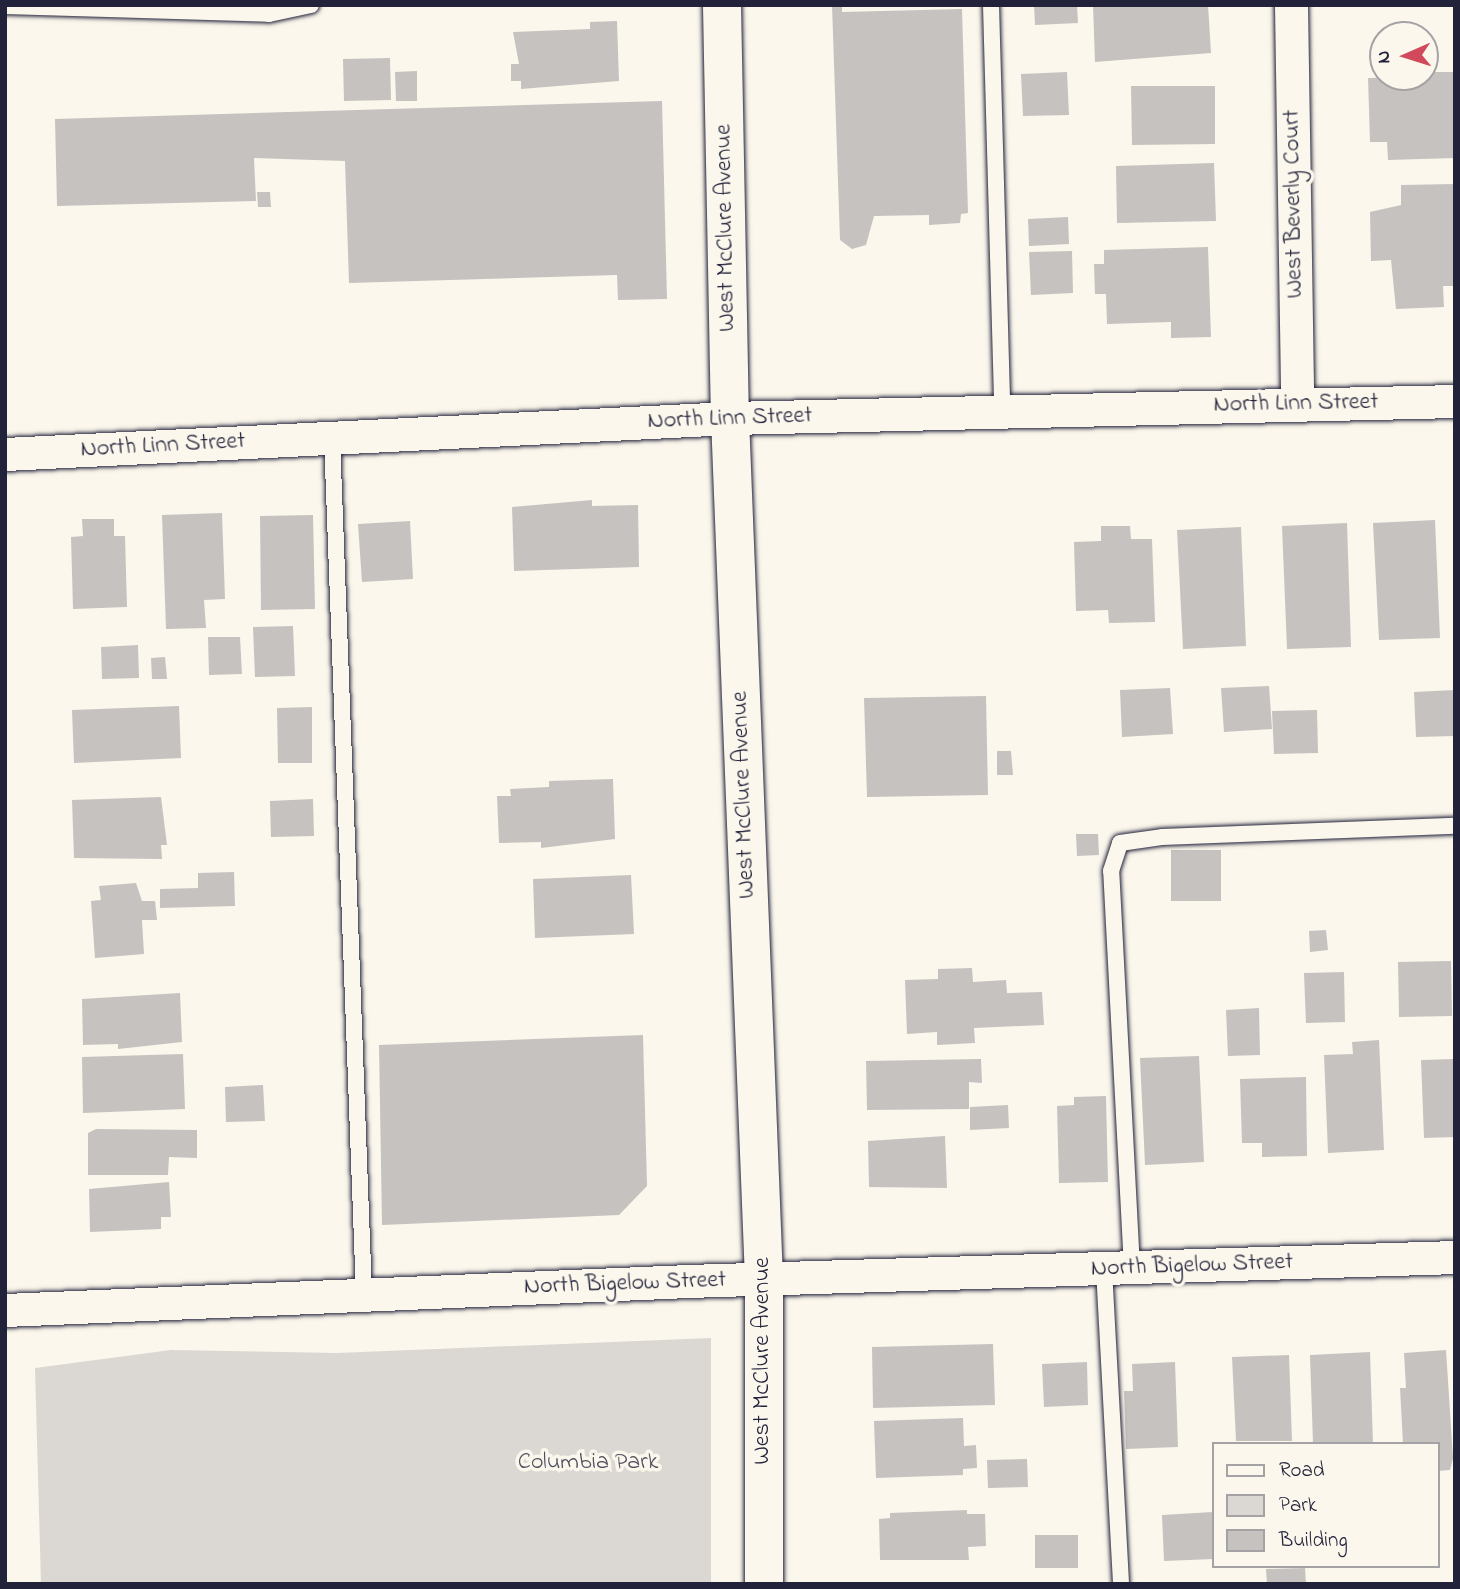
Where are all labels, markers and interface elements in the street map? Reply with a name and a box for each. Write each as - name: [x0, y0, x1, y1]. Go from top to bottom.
- north arrow: [1369, 21, 1439, 91]
- text: N: [1371, 50, 1398, 64]
- street label: West Beverly Court: [1278, 109, 1310, 299]
- street label: West McClure Avenue: [710, 124, 742, 332]
- street label: North Linn Street: [1213, 388, 1379, 420]
- street label: North Linn Street: [647, 402, 813, 436]
- street label: North Linn Street: [80, 427, 246, 465]
- street label: West McClure Avenue: [726, 691, 762, 899]
- street label: North Bigelow Street: [1090, 1248, 1294, 1284]
- street label: West McClure Avenue: [749, 1257, 777, 1465]
- street label: North Bigelow Street: [523, 1266, 727, 1302]
- legend: [1212, 1442, 1439, 1568]
- park label: Columbia Park: [518, 1449, 658, 1477]
- text: Road: [1279, 1456, 1325, 1486]
- text: Park: [1279, 1491, 1317, 1521]
- text: Building: [1279, 1526, 1348, 1556]

